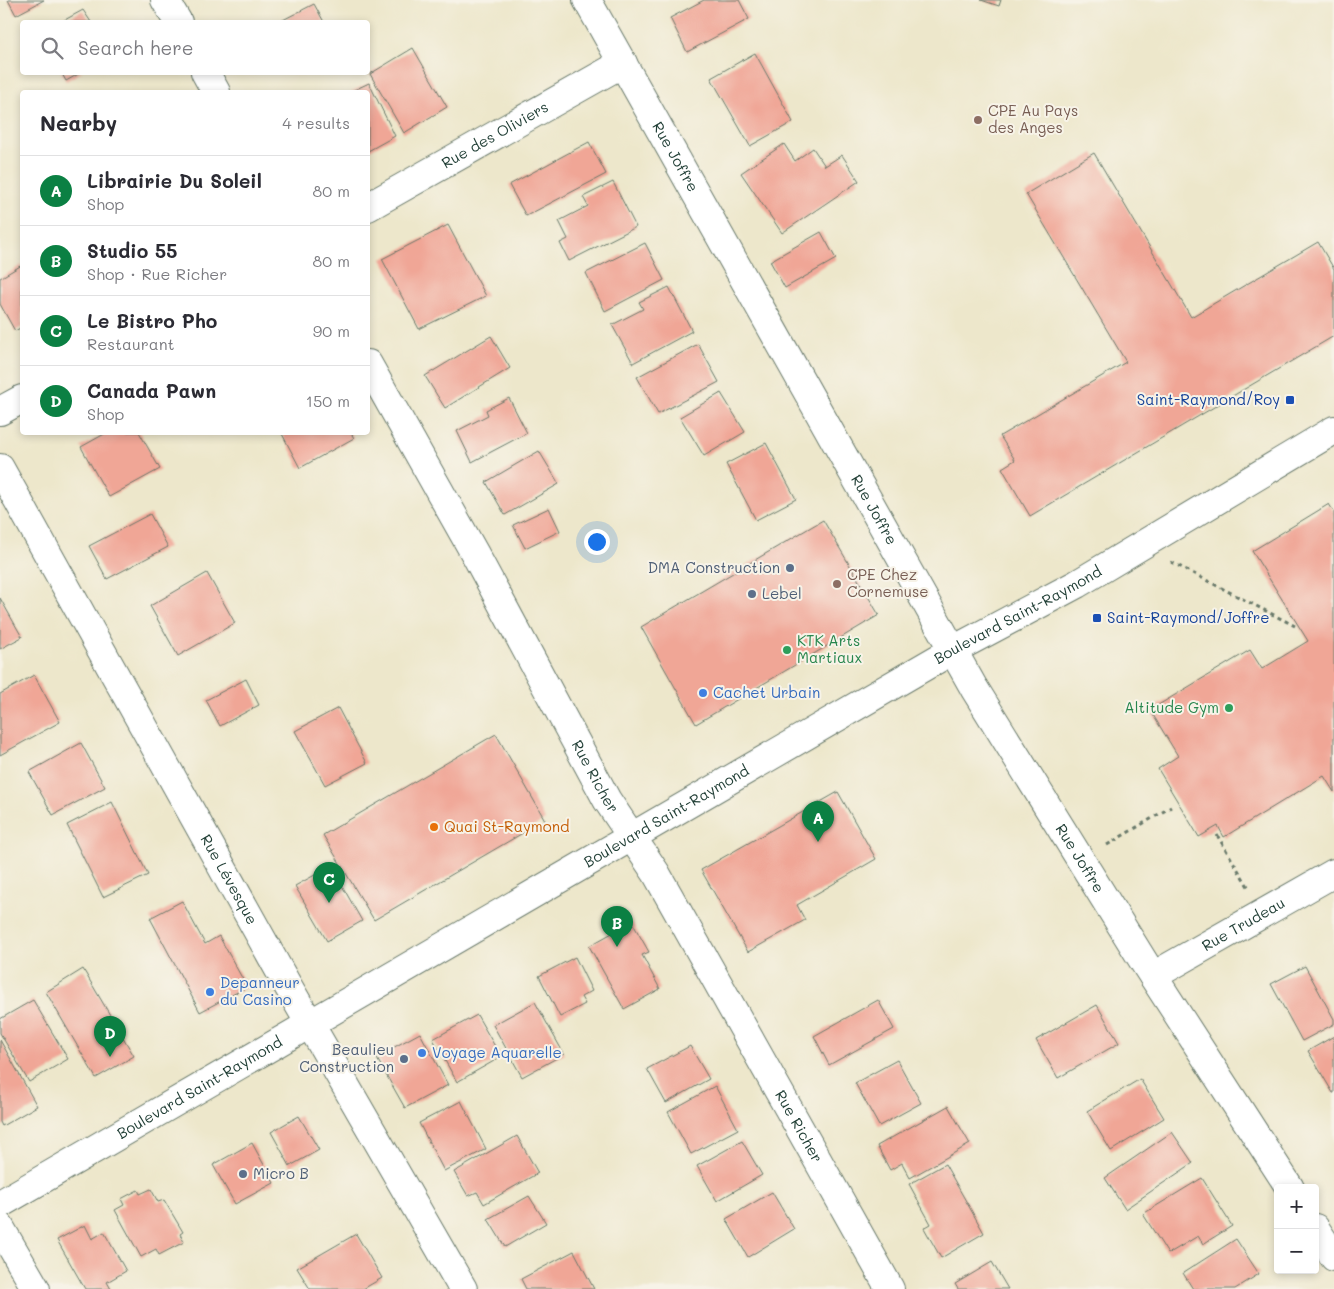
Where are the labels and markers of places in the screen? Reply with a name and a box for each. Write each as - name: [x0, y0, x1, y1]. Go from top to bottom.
- place label: CPE Au Pays des Anges: [988, 100, 1078, 137]
- marker: CPE Au Pays des Anges: [972, 114, 984, 126]
- place label: Saint-Raymond/Roy: [1137, 389, 1280, 409]
- marker: Saint-Raymond/Roy: [1284, 394, 1296, 406]
- place label: DMA Construction: [648, 557, 780, 577]
- marker: DMA Construction: [784, 562, 796, 574]
- place label: CPE Chez Cornemuse: [847, 564, 928, 601]
- marker: CPE Chez Cornemuse: [831, 578, 843, 590]
- place label: Lebel: [762, 583, 802, 603]
- marker: Lebel: [746, 588, 758, 600]
- place label: Saint-Raymond/Joffre: [1107, 607, 1270, 627]
- marker: Saint-Raymond/Joffre: [1091, 612, 1103, 624]
- place label: KTK Arts Martiaux: [797, 630, 863, 667]
- marker: KTK Arts Martiaux: [781, 644, 793, 656]
- place label: Cachet Urbain: [713, 682, 820, 702]
- marker: Cachet Urbain: [697, 687, 709, 699]
- place label: Altitude Gym: [1124, 697, 1219, 717]
- marker: Altitude Gym: [1223, 702, 1235, 714]
- pin: A: [802, 801, 834, 842]
- place label: Quai St-Raymond: [444, 816, 570, 836]
- marker: Quai St-Raymond: [428, 821, 440, 833]
- pin: C: [313, 862, 345, 903]
- pin: B: [601, 906, 633, 947]
- place label: Depanneur du Casino: [220, 972, 300, 1009]
- marker: Depanneur du Casino: [204, 986, 216, 998]
- pin: D: [94, 1016, 126, 1057]
- place label: Beaulieu Construction: [299, 1039, 394, 1076]
- place label: Voyage Aquarelle: [432, 1042, 562, 1062]
- marker: Voyage Aquarelle: [416, 1047, 428, 1059]
- marker: Beaulieu Construction: [398, 1053, 410, 1065]
- place label: Micro B: [253, 1163, 309, 1183]
- marker: Micro B: [237, 1168, 249, 1180]

